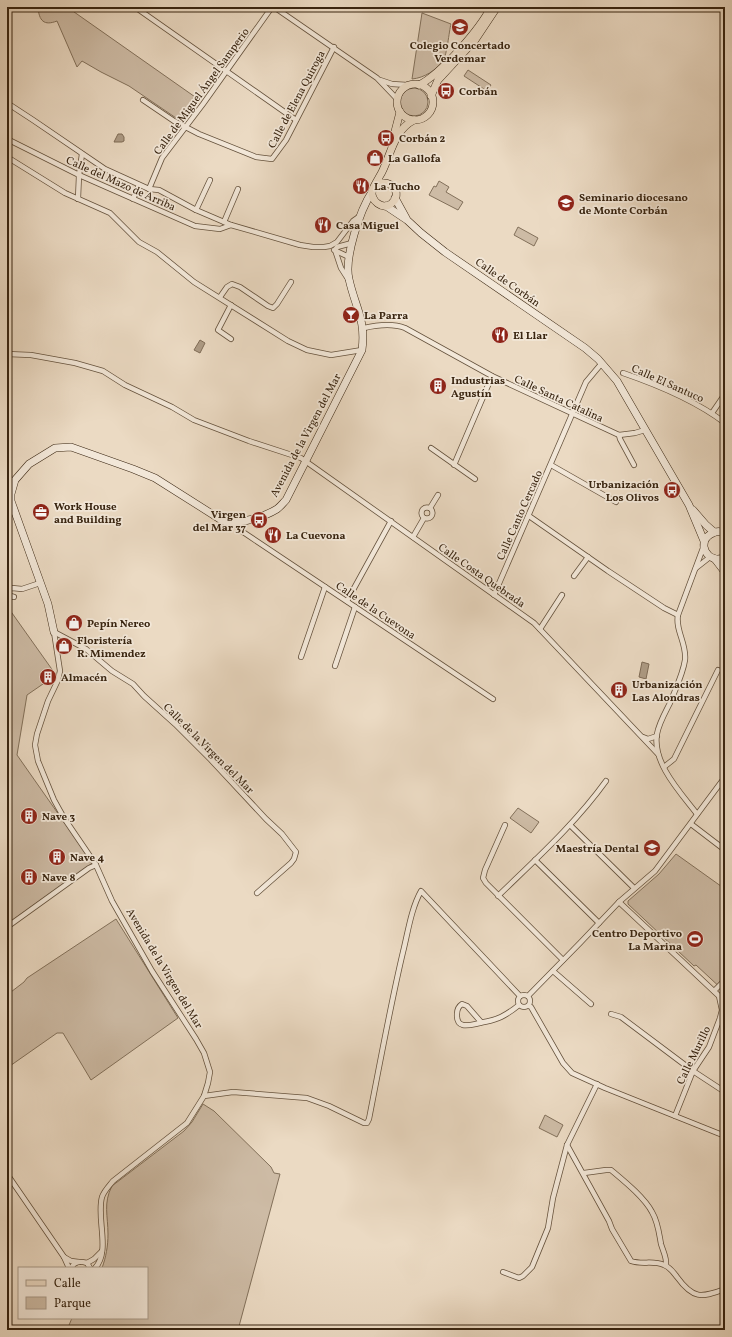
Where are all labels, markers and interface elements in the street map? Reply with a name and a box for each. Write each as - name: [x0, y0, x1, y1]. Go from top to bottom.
- school or university icon: Colegio Concertado Verdemar: [450, 17, 470, 37]
- street label: Calle de Miguel Ángel Samperio: [151, 25, 253, 158]
- place label: Colegio Concertado Verdemar: [410, 39, 510, 67]
- street label: Calle de Elena Quiroga: [265, 48, 330, 151]
- bus stop icon: Corbán: [436, 81, 456, 101]
- place label: Corbán: [459, 85, 497, 100]
- bus stop icon: Corbán 2: [376, 128, 396, 148]
- place label: Corbán 2: [399, 132, 446, 147]
- shop icon: La Gallofa: [365, 148, 385, 168]
- place label: La Gallofa: [388, 152, 441, 167]
- street label: Calle del Mazo de Arriba: [63, 153, 178, 215]
- restaurant icon: La Tucho: [351, 176, 371, 196]
- place label: La Tucho: [374, 180, 420, 195]
- place label: Seminario diocesano de Monte Corbán: [579, 191, 688, 219]
- school or university icon: Seminario diocesano de Monte Corbán: [556, 193, 576, 213]
- restaurant icon: Casa Miguel: [313, 215, 333, 235]
- place label: Casa Miguel: [336, 219, 399, 234]
- street label: Calle de Corbán: [472, 255, 543, 311]
- bar icon: La Parra: [341, 305, 361, 325]
- place label: La Parra: [364, 309, 408, 324]
- restaurant icon: El Llar: [490, 325, 510, 345]
- place label: El Llar: [513, 329, 548, 344]
- street label: Calle El Santuco: [629, 362, 706, 407]
- street label: Avenida de la Virgen del Mar: [267, 371, 345, 500]
- street label: Calle Santa Catalina: [511, 372, 606, 427]
- place label: Industrias Agustín: [451, 374, 505, 402]
- building icon: Industrias Agustín: [428, 376, 448, 396]
- street label: Calle Canto Cercado: [494, 468, 547, 563]
- place label: Urbanización Los Olivos: [589, 478, 659, 506]
- bus stop icon: Urbanización Los Olivos: [662, 480, 682, 500]
- place label: Work House and Building: [54, 500, 122, 528]
- office icon: Work House and Building: [31, 502, 51, 522]
- place label: Virgen del Mar 37: [193, 508, 246, 536]
- bus stop icon: Virgen del Mar 37: [249, 510, 269, 530]
- restaurant icon: La Cuevona: [263, 525, 283, 545]
- place label: La Cuevona: [286, 529, 346, 544]
- street label: Calle Costa Quebrada: [435, 540, 528, 612]
- street label: Calle de la Cuevona: [332, 579, 418, 644]
- shop icon: Pepín Nereo: [64, 613, 84, 633]
- place label: Pepín Nereo: [87, 617, 150, 632]
- place label: Floristería R. Mimendez: [77, 634, 146, 662]
- shop icon: Floristería R. Mimendez: [54, 636, 74, 656]
- building icon: Almacén: [38, 667, 58, 687]
- place label: Almacén: [61, 671, 107, 686]
- place label: Urbanización Las Alondras: [632, 678, 702, 706]
- building icon: Urbanización Las Alondras: [609, 680, 629, 700]
- street label: Calle de la Virgen del Mar: [159, 700, 257, 798]
- building icon: Nave 3: [19, 806, 39, 826]
- place label: Nave 3: [42, 810, 75, 825]
- school or university icon: Maestría Dental: [642, 838, 662, 858]
- place label: Maestría Dental: [556, 842, 639, 857]
- building icon: Nave 4: [47, 847, 67, 867]
- place label: Nave 4: [70, 851, 104, 866]
- building icon: Nave 8: [19, 867, 39, 887]
- place label: Nave 8: [42, 871, 75, 886]
- street label: Avenida de la Virgen del Mar: [122, 906, 206, 1032]
- place label: Centro Deportivo La Marina: [592, 927, 682, 955]
- sports icon: Centro Deportivo La Marina: [685, 929, 705, 949]
- street label: Calle Murillo: [674, 1024, 715, 1087]
- legend: [18, 1267, 148, 1319]
- text: Calle: [54, 1276, 81, 1292]
- text: Parque: [54, 1296, 91, 1312]

